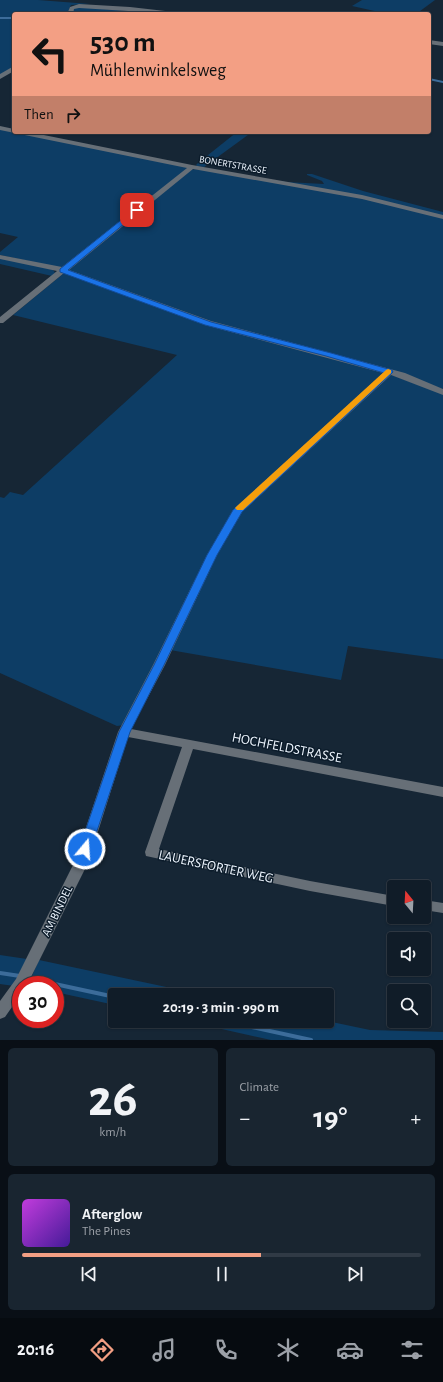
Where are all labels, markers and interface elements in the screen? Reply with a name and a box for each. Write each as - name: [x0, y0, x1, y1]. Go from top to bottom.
- icon: left: [24, 28, 76, 80]
- text: 530 m: [90, 29, 156, 57]
- text: Mühlenwinkelsweg: [90, 62, 226, 80]
- icon: right: [62, 104, 84, 126]
- text: Then: [24, 107, 54, 122]
- street label: BONERTSTRASSE: [198, 154, 268, 176]
- pin: [120, 193, 154, 227]
- icon: arrive: [126, 199, 148, 221]
- street label: HOCHFELDSTRASSE: [231, 730, 343, 766]
- position arrow: [64, 828, 106, 870]
- street label: LAUERSFORTER WEG: [157, 848, 274, 886]
- north arrow: [387, 880, 431, 924]
- map controls: [387, 880, 431, 1028]
- street label: AM BINDEL: [40, 884, 74, 938]
- button: sound: [387, 932, 431, 976]
- speed limit sign: 30: [12, 976, 64, 1028]
- button: search: [387, 984, 431, 1028]
- text: 20:19 · 3 min · 990 m: [163, 1000, 279, 1015]
- text: 26: [88, 1073, 138, 1125]
- text: Climate: [240, 1081, 279, 1094]
- text: 19°: [313, 1103, 347, 1133]
- text: −: [240, 1107, 250, 1129]
- text: +: [410, 1107, 421, 1129]
- text: km/h: [99, 1126, 126, 1139]
- text: Afterglow: [82, 1207, 142, 1222]
- text: The Pines: [82, 1225, 131, 1238]
- icon: previous: [78, 1263, 100, 1285]
- icon: pause: [211, 1263, 233, 1285]
- icon: next: [344, 1263, 366, 1285]
- icon: directions: [88, 1336, 116, 1364]
- icon: music: [150, 1336, 178, 1364]
- icon: phone: [212, 1336, 240, 1364]
- icon: climate: [274, 1336, 302, 1364]
- icon: car: [336, 1336, 364, 1364]
- icon: filters: [398, 1336, 426, 1364]
- text: 20:16: [17, 1341, 54, 1359]

